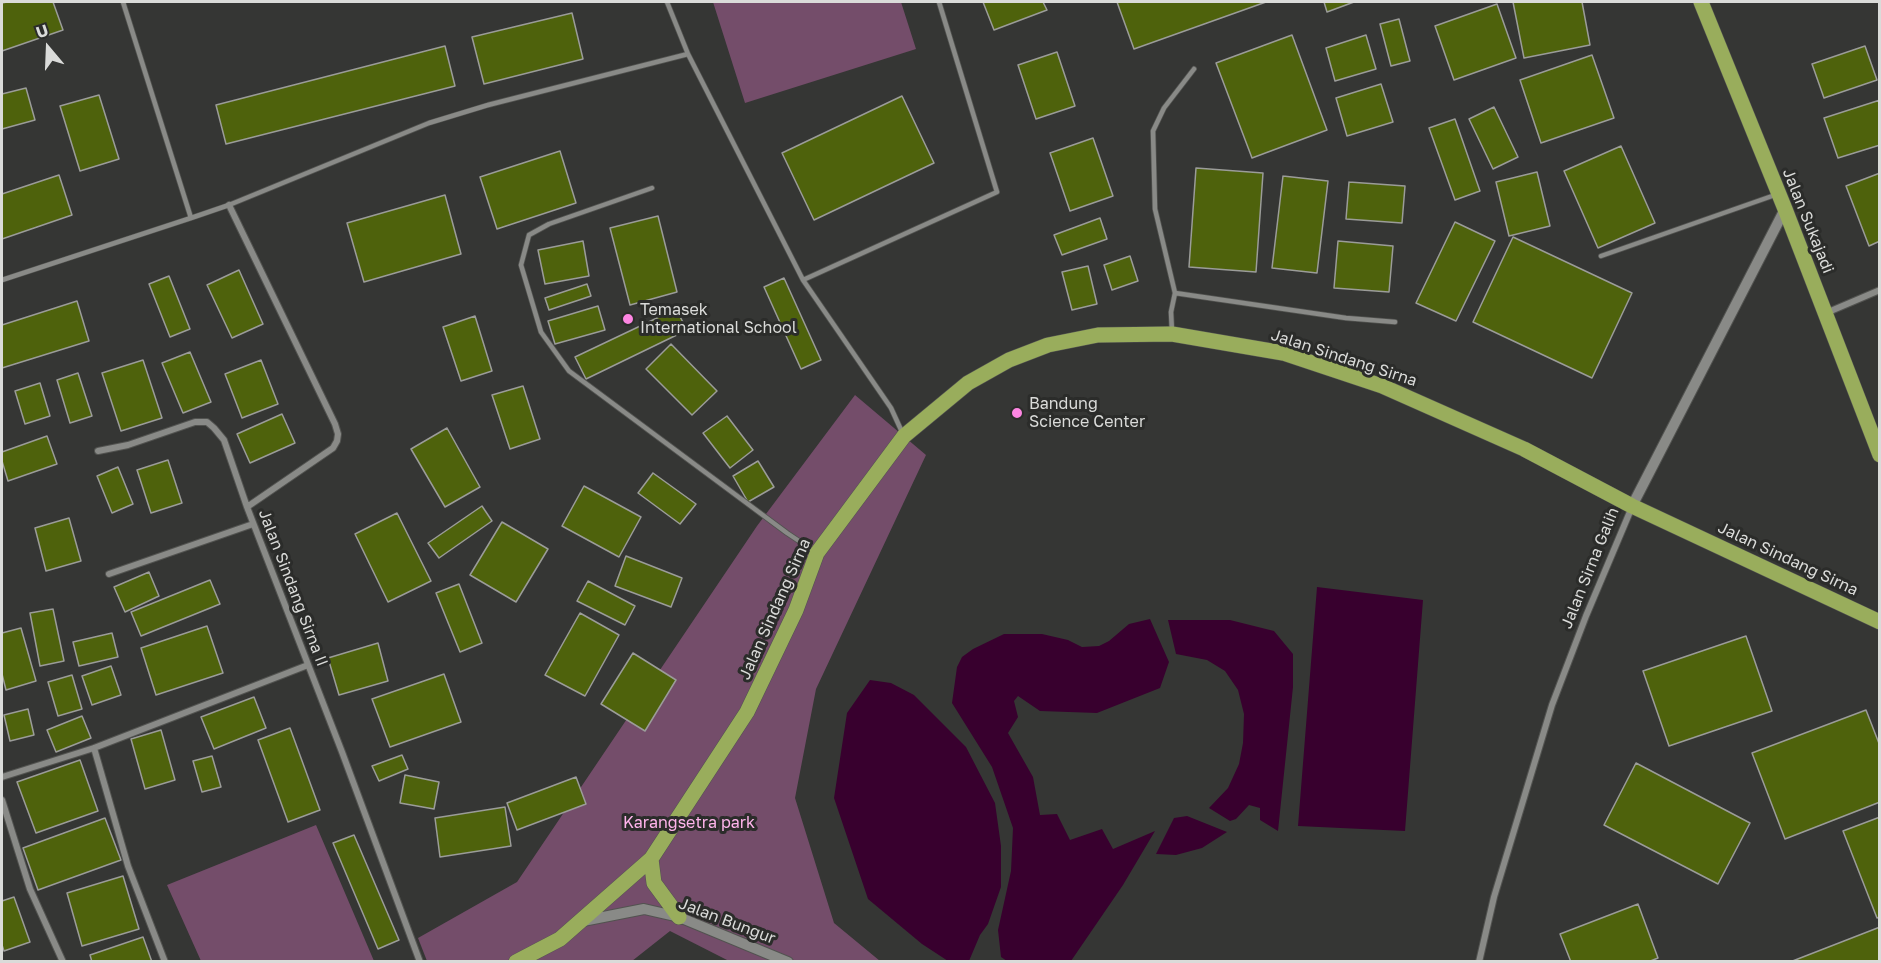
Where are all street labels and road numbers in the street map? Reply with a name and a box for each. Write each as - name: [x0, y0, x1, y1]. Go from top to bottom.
- street label: Jalan Sukajadi: [1778, 166, 1838, 276]
- street label: Jalan Sindang Sirna: [1269, 325, 1419, 391]
- street label: Jalan Sirna Galih: [1557, 505, 1623, 631]
- street label: Jalan Sindang Sirna II: [254, 507, 332, 669]
- street label: Jalan Sindang Sirna: [1715, 518, 1861, 600]
- street label: Jalan Sindang Sirna: [735, 535, 815, 683]
- street label: Jalan Bungur: [676, 894, 778, 948]

